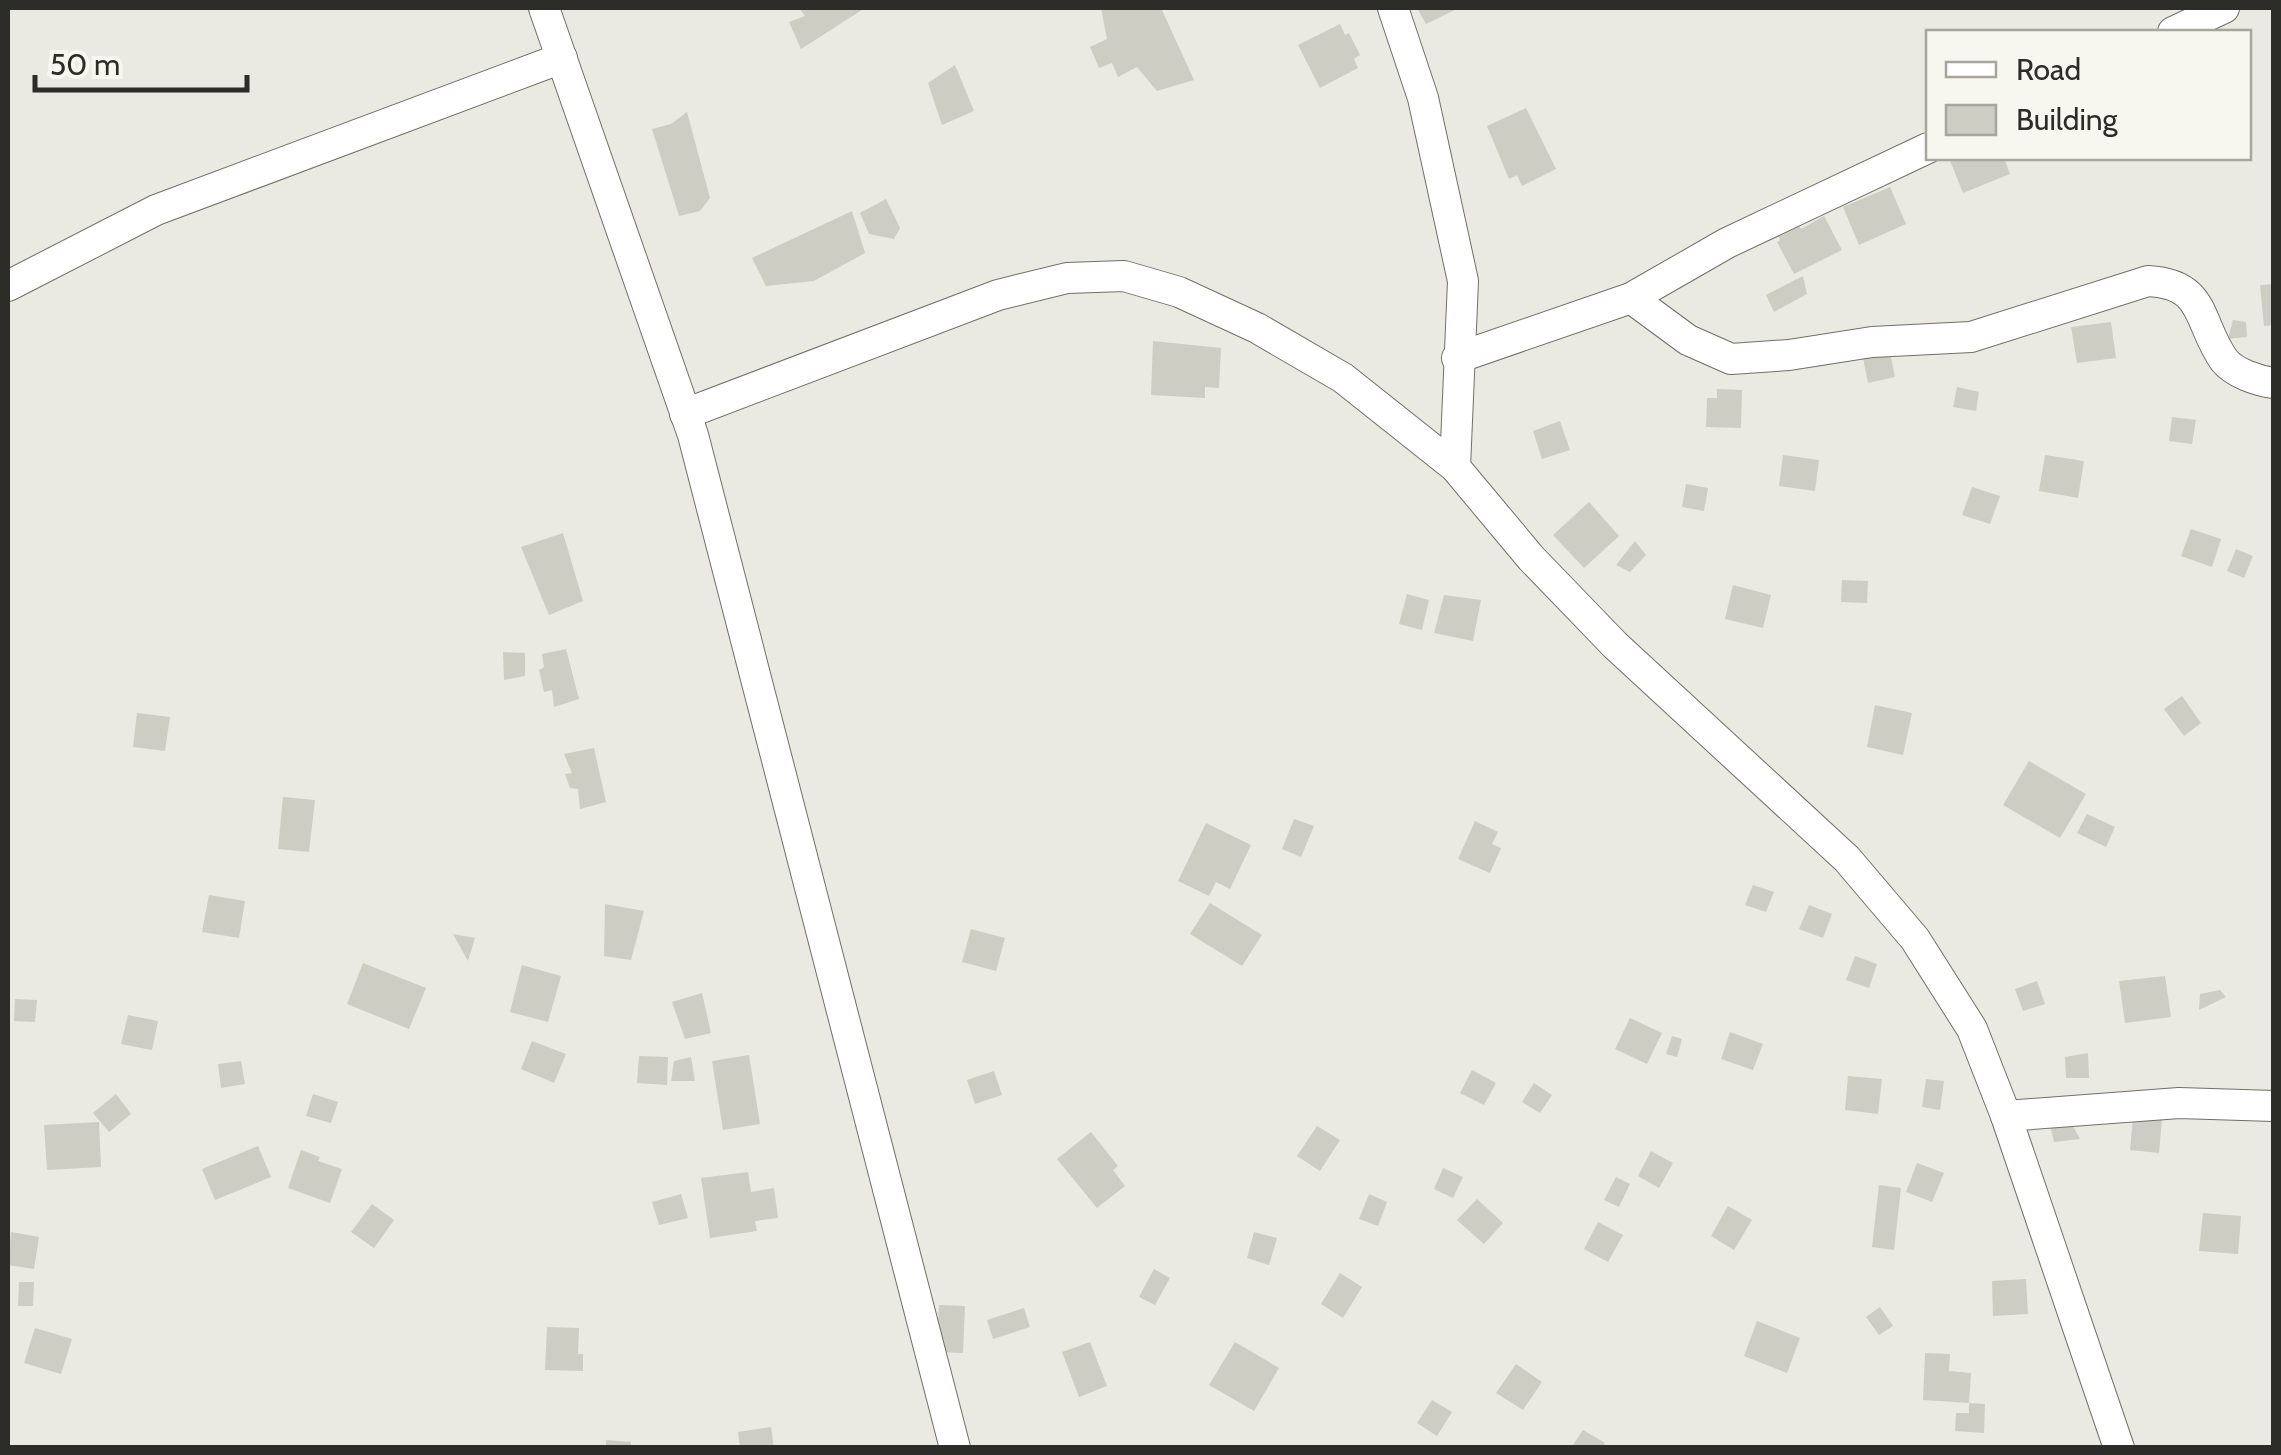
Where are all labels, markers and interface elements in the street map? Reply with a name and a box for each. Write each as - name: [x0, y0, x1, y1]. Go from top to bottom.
- scale bar: [35, 30, 248, 92]
- legend: [1926, 30, 2251, 160]
- text: 50 m: [50, 46, 120, 83]
- text: Road: [2016, 51, 2081, 88]
- text: Building: [2016, 101, 2119, 138]

